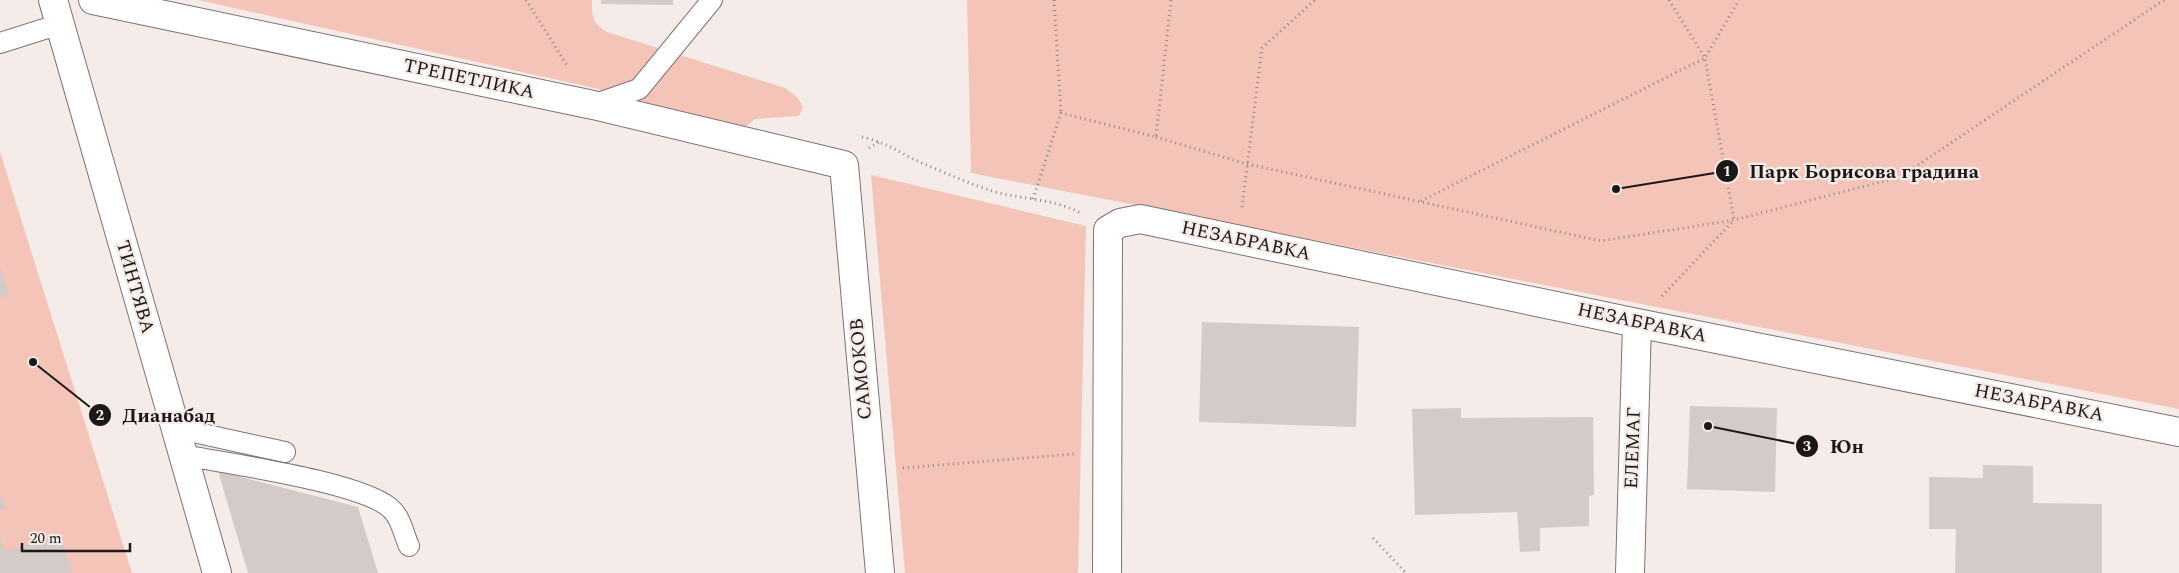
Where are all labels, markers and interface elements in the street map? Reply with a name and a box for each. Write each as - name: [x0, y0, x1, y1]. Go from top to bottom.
- street label: ТРЕПЕТЛИКА: [401, 51, 537, 107]
- callout: Парк Борисова градина: [1714, 153, 1989, 188]
- text: Парк Борисова градина: [1749, 157, 1980, 187]
- text: 1: [1723, 160, 1731, 183]
- street label: НЕЗАБРАВКА: [1179, 213, 1313, 269]
- street label: ТИНТЯВА: [108, 237, 162, 337]
- street label: НЕЗАБРАВКА: [1575, 295, 1709, 351]
- street label: САМОКОВ: [842, 317, 880, 421]
- street label: НЕЗАБРАВКА: [1972, 376, 2106, 430]
- callout: Дианабад: [87, 397, 225, 432]
- text: Дианабад: [123, 401, 216, 431]
- text: 2: [96, 404, 104, 427]
- street label: ЕЛЕМАГ: [1617, 406, 1649, 490]
- callout: Юн: [1795, 428, 1874, 463]
- text: Юн: [1830, 432, 1864, 462]
- text: 3: [1803, 435, 1811, 458]
- scale bar: [22, 520, 130, 552]
- text: 20 m: [30, 527, 62, 550]

